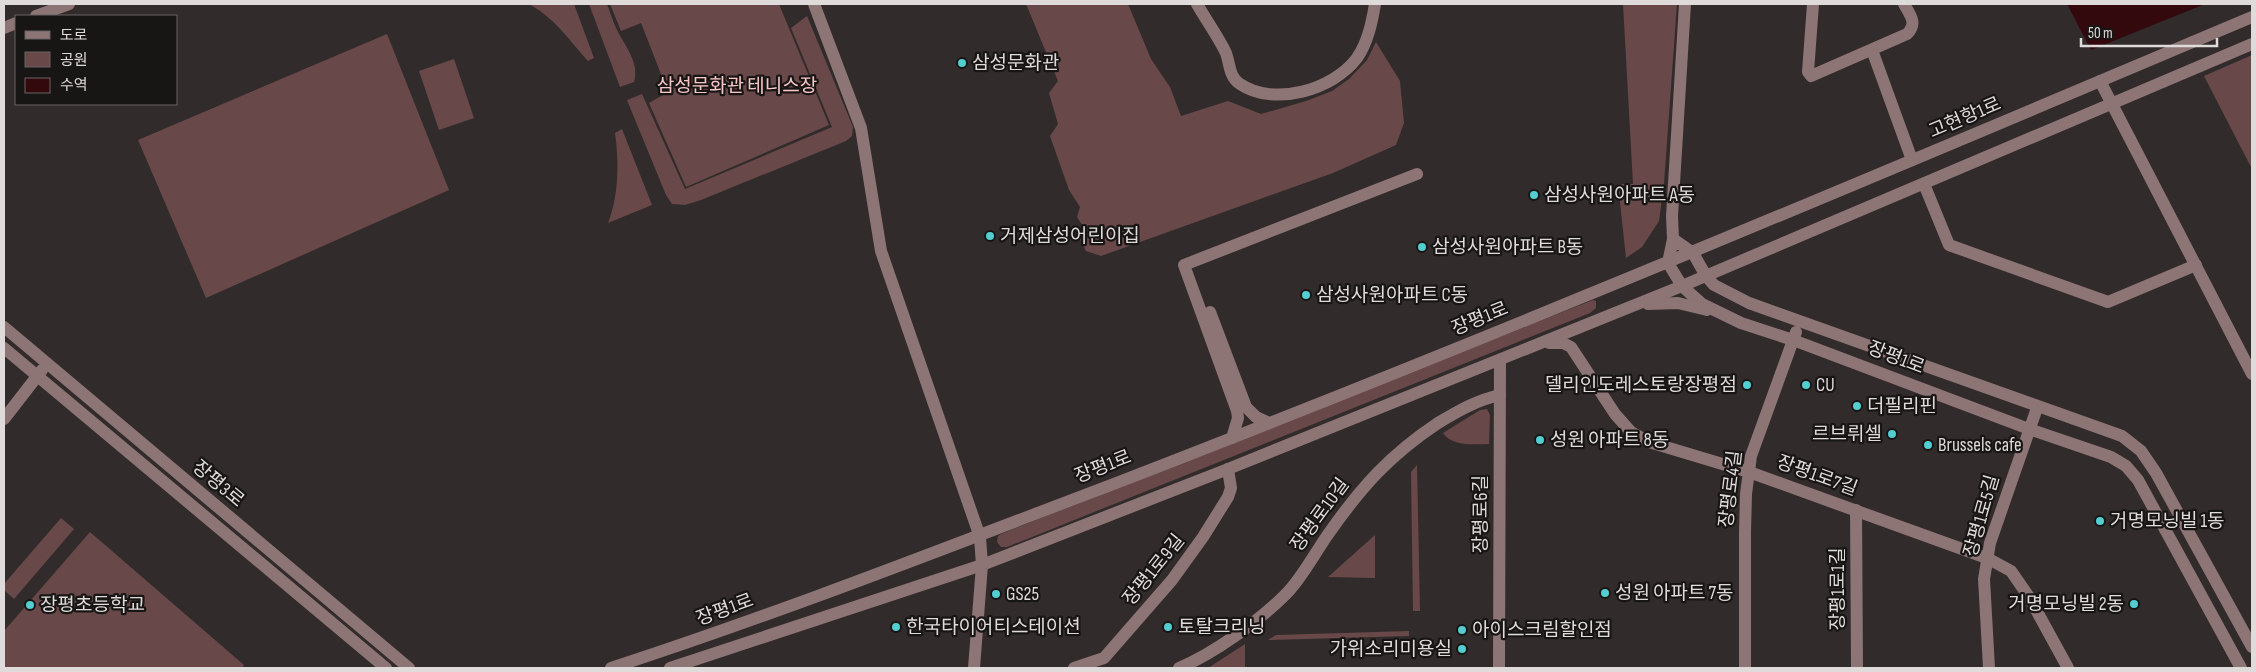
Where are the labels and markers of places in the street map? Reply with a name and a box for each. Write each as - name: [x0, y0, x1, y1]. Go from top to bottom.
- place label: 삼성문화관: [972, 52, 1059, 75]
- marker: 삼성문화관: [956, 57, 968, 69]
- place label: 삼성사원아파트 A동: [1544, 184, 1695, 207]
- marker: 삼성사원아파트 A동: [1528, 189, 1540, 201]
- place label: 거제삼성어린이집: [1000, 225, 1140, 248]
- marker: 거제삼성어린이집: [984, 230, 996, 242]
- place label: 삼성사원아파트 B동: [1432, 236, 1583, 259]
- marker: 삼성사원아파트 B동: [1416, 241, 1428, 253]
- place label: 삼성사원아파트 C동: [1316, 284, 1468, 307]
- marker: 삼성사원아파트 C동: [1300, 289, 1312, 301]
- place label: 델리인도레스토랑장평점: [1545, 374, 1737, 397]
- place label: CU: [1816, 374, 1835, 397]
- marker: 델리인도레스토랑장평점: [1741, 379, 1753, 391]
- marker: CU: [1800, 379, 1812, 391]
- place label: 더필리핀: [1867, 395, 1937, 418]
- marker: 더필리핀: [1851, 400, 1863, 412]
- place label: 르브뤼셀: [1812, 423, 1882, 446]
- marker: 르브뤼셀: [1886, 428, 1898, 440]
- place label: 성원 아파트 8동: [1550, 429, 1669, 452]
- marker: 성원 아파트 8동: [1534, 434, 1546, 446]
- place label: Brussels cafe: [1938, 434, 2022, 457]
- marker: Brussels cafe: [1922, 439, 1934, 451]
- place label: 거명모닝빌 1동: [2110, 510, 2225, 533]
- marker: 거명모닝빌 1동: [2094, 515, 2106, 527]
- place label: 성원 아파트 7동: [1615, 582, 1734, 605]
- place label: GS25: [1006, 583, 1039, 606]
- marker: 성원 아파트 7동: [1599, 587, 1611, 599]
- marker: GS25: [990, 588, 1002, 600]
- place label: 거명모닝빌 2동: [2008, 593, 2124, 616]
- place label: 장평초등학교: [40, 594, 145, 617]
- marker: 거명모닝빌 2동: [2128, 598, 2140, 610]
- marker: 장평초등학교: [24, 599, 36, 611]
- place label: 한국타이어티스테이션: [906, 616, 1081, 639]
- place label: 토탈크리닝: [1178, 616, 1265, 639]
- place label: 아이스크림할인점: [1472, 619, 1612, 642]
- marker: 한국타이어티스테이션: [890, 621, 902, 633]
- marker: 토탈크리닝: [1162, 621, 1174, 633]
- marker: 아이스크림할인점: [1456, 624, 1468, 636]
- place label: 가위소리미용실: [1330, 638, 1452, 661]
- marker: 가위소리미용실: [1456, 643, 1468, 655]

